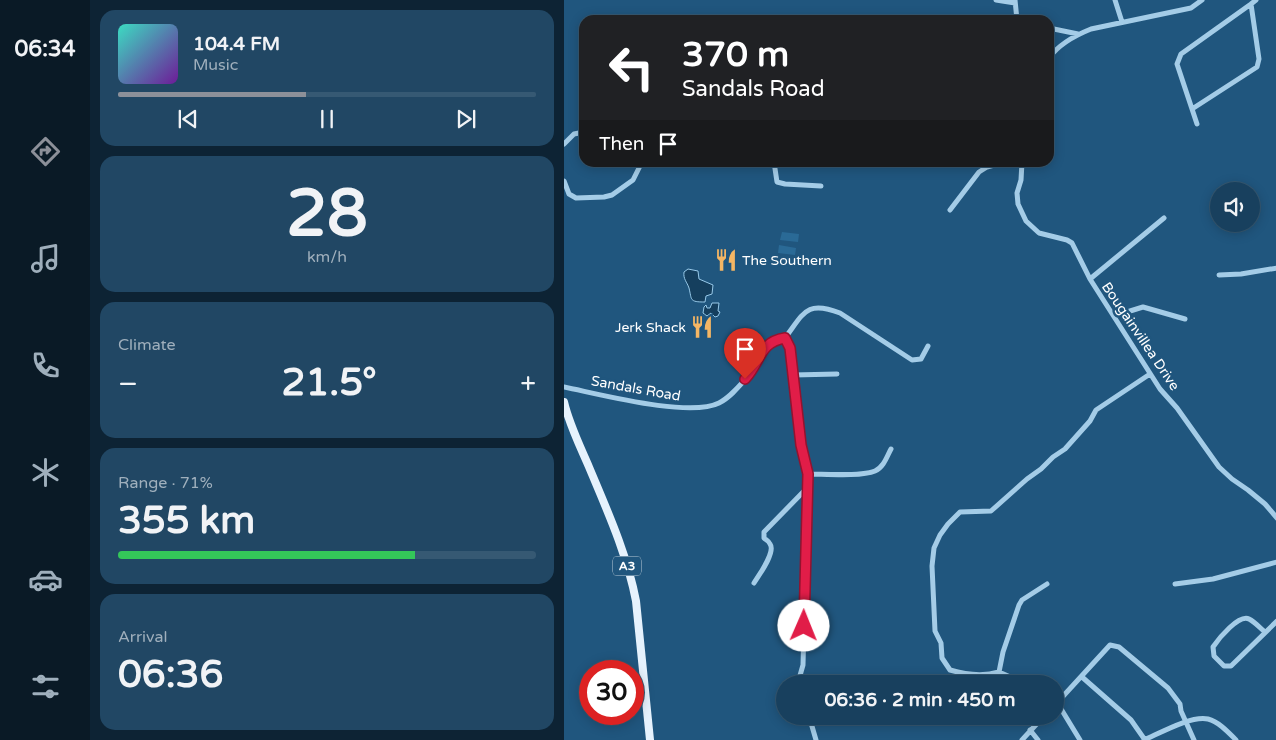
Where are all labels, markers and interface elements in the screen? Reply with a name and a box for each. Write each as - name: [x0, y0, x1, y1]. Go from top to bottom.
- text: 104.4 FM: [193, 33, 280, 55]
- text: 370 m: [682, 34, 789, 76]
- icon: left: [599, 35, 664, 100]
- text: 06:34: [15, 36, 75, 62]
- text: Music: [193, 55, 238, 75]
- text: Sandals Road: [682, 76, 825, 102]
- icon: previous: [174, 105, 202, 133]
- icon: pause: [313, 105, 341, 133]
- icon: next: [452, 105, 480, 133]
- icon: arrive: [654, 130, 682, 158]
- text: Then: [599, 133, 644, 155]
- icon: directions: [28, 134, 63, 169]
- text: 28: [286, 175, 368, 254]
- map controls: [1210, 182, 1260, 232]
- button: sound: [1210, 182, 1260, 232]
- icon: music: [28, 241, 63, 276]
- text: km/h: [307, 247, 347, 267]
- restaurant icon: The Southern: [713, 247, 739, 273]
- place label: The Southern: [742, 252, 832, 269]
- street label: Bougainvillea Drive: [1098, 279, 1183, 394]
- restaurant icon: Jerk Shack: [689, 314, 715, 340]
- place label: Jerk Shack: [615, 319, 686, 336]
- pin: [724, 328, 766, 379]
- text: Climate: [118, 335, 176, 355]
- icon: arrive: [731, 335, 759, 363]
- icon: phone: [28, 348, 63, 383]
- text: 21.5°: [282, 360, 377, 406]
- text: −: [118, 367, 138, 401]
- text: +: [520, 367, 536, 401]
- street label: Sandals Road: [590, 372, 682, 405]
- icon: climate: [28, 455, 63, 490]
- text: Range · 71%: [118, 473, 213, 493]
- text: 355 km: [118, 498, 255, 544]
- road number: A3: [613, 556, 641, 576]
- icon: car: [28, 562, 63, 597]
- position arrow: [777, 599, 829, 651]
- text: Arrival: [118, 627, 167, 647]
- text: 06:36: [118, 652, 223, 698]
- speed limit sign: 30: [579, 660, 644, 725]
- icon: filters: [28, 669, 63, 704]
- text: 06:36 · 2 min · 450 m: [824, 689, 1016, 711]

